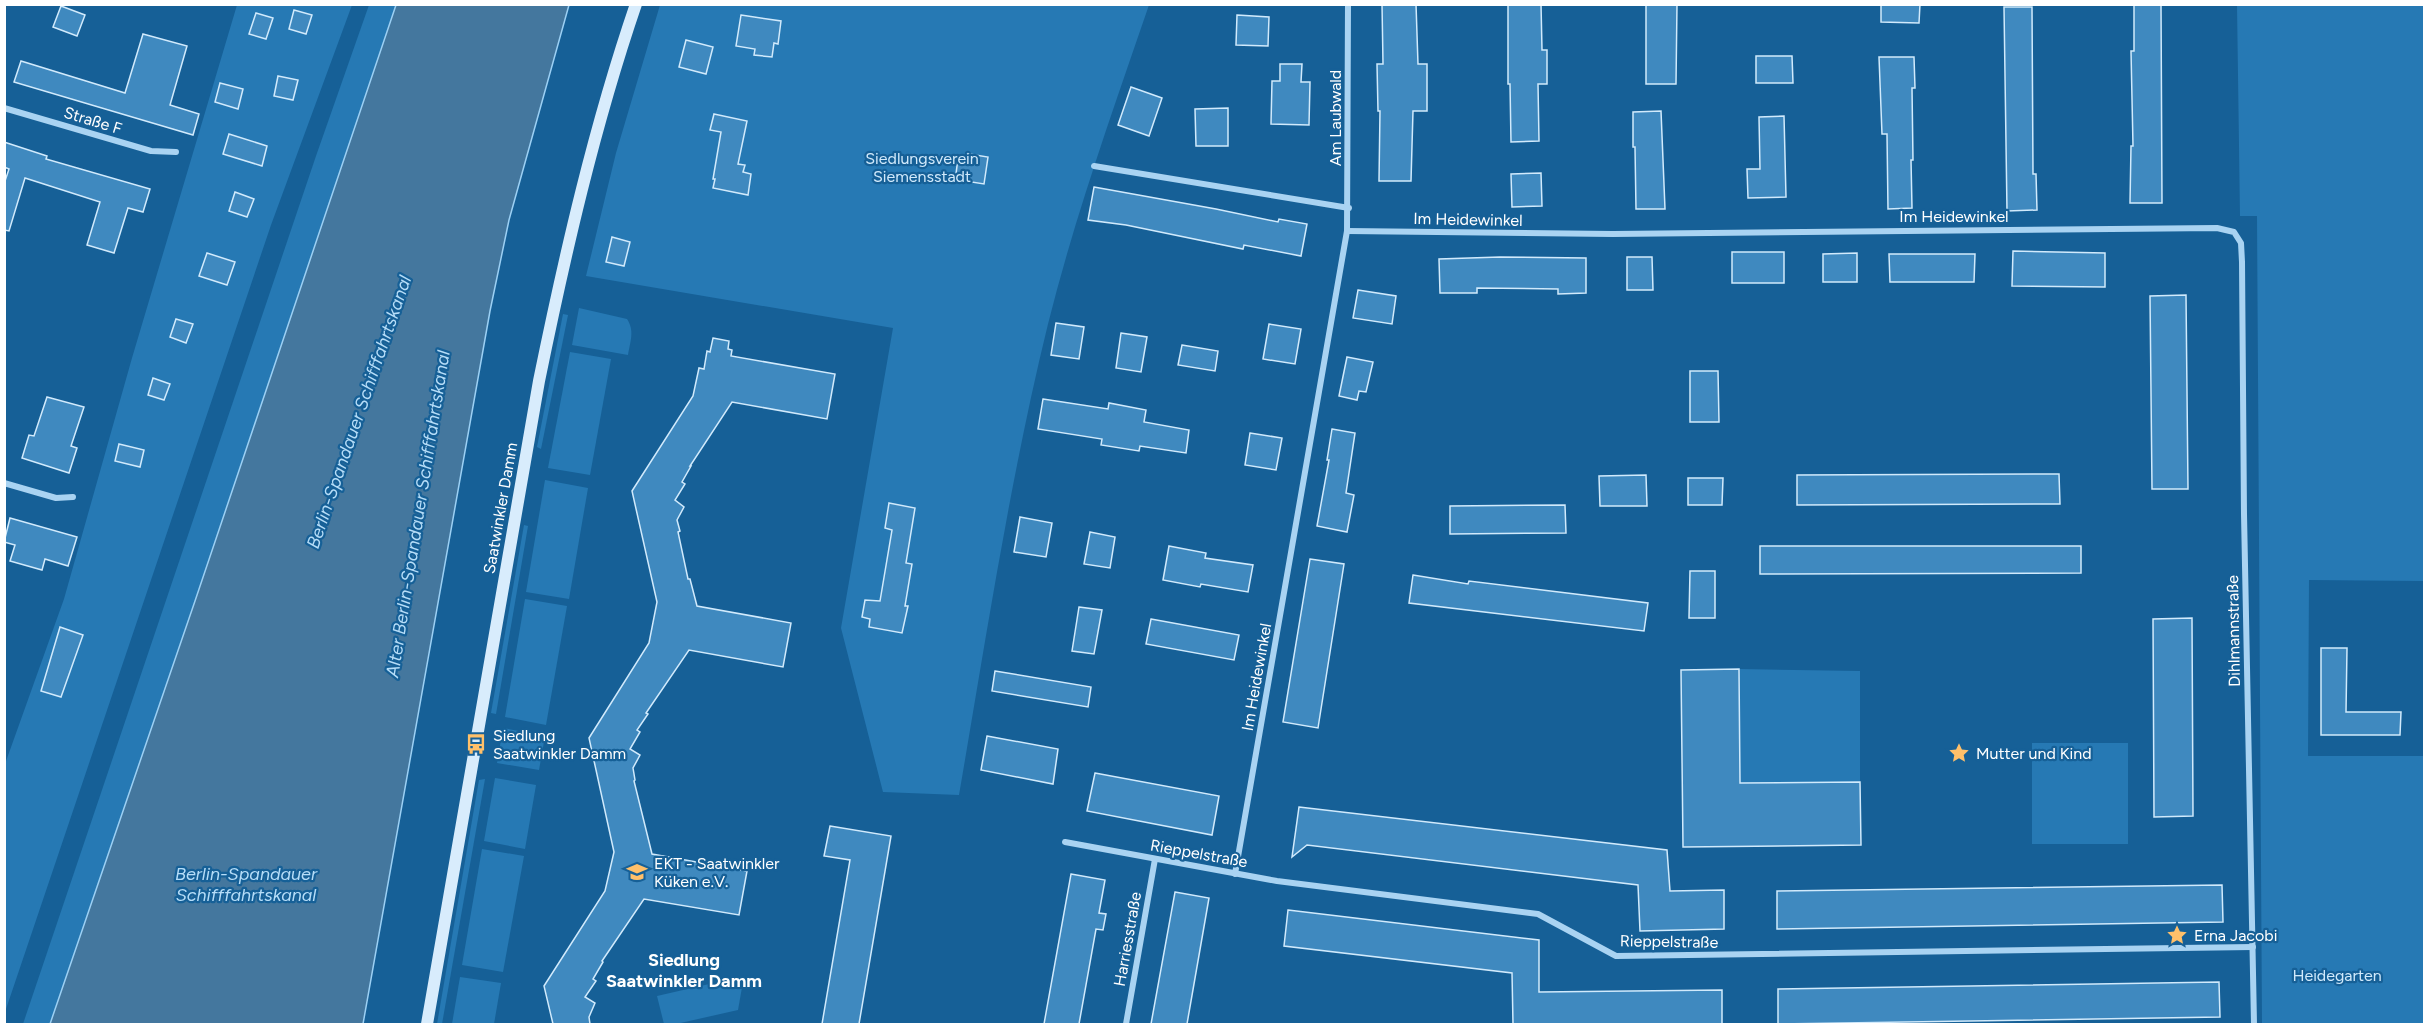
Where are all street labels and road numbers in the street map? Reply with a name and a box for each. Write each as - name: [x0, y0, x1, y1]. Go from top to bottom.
- street label: Am Laubwald: [1326, 70, 1345, 166]
- street label: Straße F: [61, 103, 125, 138]
- street label: Im Heidewinkel: [1899, 207, 2009, 226]
- street label: Im Heidewinkel: [1413, 209, 1523, 230]
- street label: Saatwinkler Damm: [480, 441, 521, 575]
- street label: Dihlmannstraße: [2223, 575, 2244, 687]
- street label: Im Heidewinkel: [1238, 622, 1275, 733]
- street label: Rieppelstraße: [1149, 836, 1249, 871]
- street label: Harriesstraße: [1110, 890, 1145, 988]
- street label: Rieppelstraße: [1620, 931, 1719, 952]

